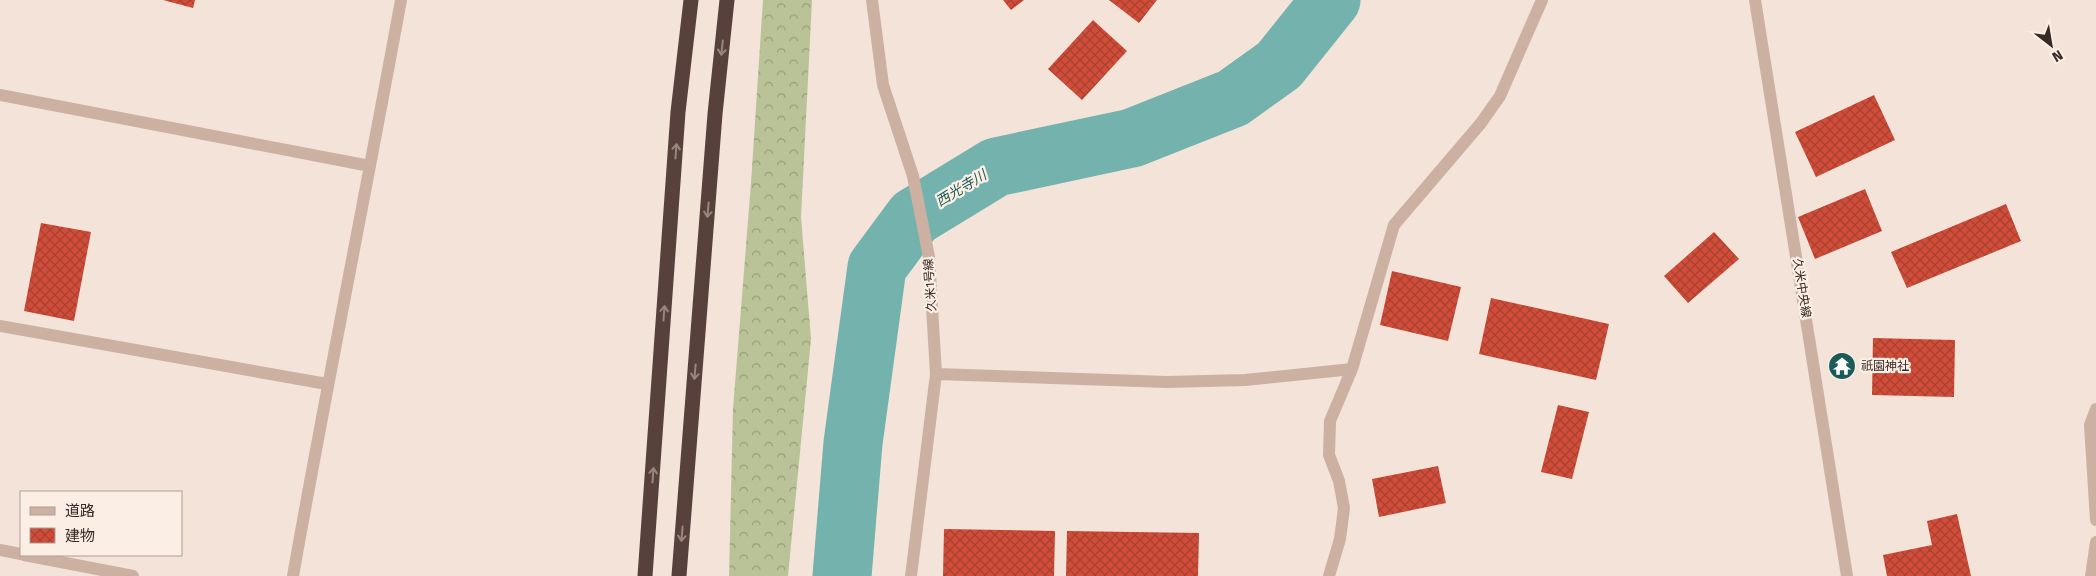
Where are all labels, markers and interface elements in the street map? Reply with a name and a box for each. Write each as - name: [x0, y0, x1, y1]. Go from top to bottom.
- north arrow: [2026, 20, 2076, 70]
- one-way arrow: [717, 40, 727, 56]
- text: N: [2049, 46, 2066, 65]
- one-way arrow: [671, 143, 680, 159]
- water label: 西光寺川: [933, 166, 991, 210]
- one-way arrow: [703, 202, 712, 218]
- street label: 久米中央線: [1790, 257, 1814, 319]
- street label: 久米1号線: [921, 258, 939, 312]
- one-way arrow: [660, 305, 669, 321]
- temple icon: 祇園神社: [1827, 351, 1857, 381]
- place label: 祇園神社: [1861, 359, 1909, 373]
- one-way arrow: [690, 364, 699, 380]
- one-way arrow: [648, 467, 657, 483]
- legend: [20, 491, 182, 556]
- text: 道路: [65, 502, 95, 520]
- one-way arrow: [677, 526, 687, 542]
- text: 建物: [65, 527, 95, 545]

